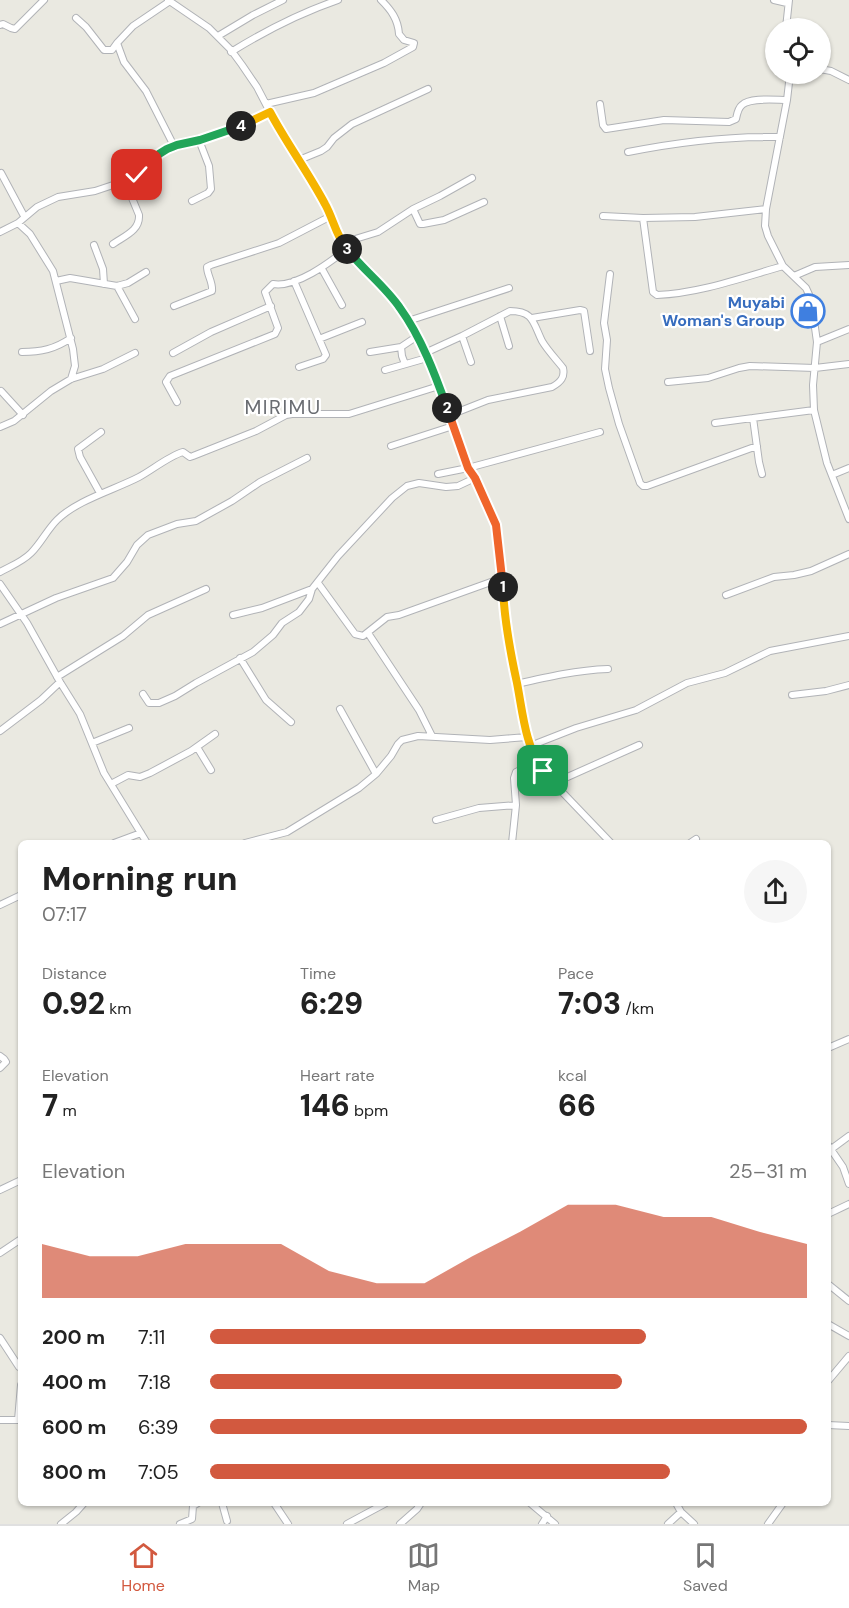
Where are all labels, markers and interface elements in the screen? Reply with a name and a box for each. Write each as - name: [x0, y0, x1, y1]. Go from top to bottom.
- map controls: [765, 18, 831, 84]
- button: locate: [765, 18, 831, 84]
- pin: 4: [226, 111, 256, 141]
- text: 4: [236, 115, 246, 136]
- pin: [111, 149, 162, 200]
- icon: check: [120, 158, 153, 191]
- pin: 3: [332, 234, 362, 264]
- text: 3: [342, 238, 352, 259]
- place label: Muyabi Woman's Group: [662, 292, 785, 331]
- shop icon: Muyabi Woman's Group: [790, 293, 826, 329]
- pin: 2: [432, 393, 462, 423]
- district label: MIRIMU: [245, 394, 321, 420]
- text: 2: [442, 397, 452, 418]
- pin: 1: [488, 572, 518, 602]
- text: 1: [500, 576, 506, 597]
- pin: [517, 745, 568, 796]
- icon: arrive: [526, 754, 559, 787]
- text: Morning run: [42, 857, 237, 900]
- button: share: [744, 860, 807, 923]
- text: 07:17: [42, 901, 87, 927]
- text: Distance: [42, 963, 107, 984]
- text: Time: [300, 963, 336, 984]
- text: Pace: [558, 963, 594, 984]
- text: 0.92: [42, 984, 105, 1023]
- text: 6:29: [300, 984, 363, 1023]
- text: 7:03: [558, 984, 621, 1023]
- text: km: [105, 998, 132, 1019]
- text: /km: [621, 998, 654, 1019]
- text: Elevation: [42, 1065, 109, 1086]
- text: Heart rate: [300, 1065, 375, 1086]
- text: kcal: [558, 1065, 587, 1086]
- text: 7: [42, 1086, 58, 1125]
- text: 146: [300, 1086, 350, 1125]
- text: 66: [558, 1086, 596, 1125]
- text: m: [58, 1100, 77, 1121]
- text: bpm: [350, 1100, 388, 1121]
- text: Elevation: [42, 1158, 125, 1184]
- text: 25–31 m: [729, 1158, 807, 1184]
- text: 200 m: [42, 1324, 105, 1350]
- text: 7:11: [138, 1324, 165, 1350]
- text: 400 m: [42, 1369, 107, 1395]
- text: 7:18: [138, 1369, 171, 1395]
- text: 600 m: [42, 1414, 106, 1440]
- text: 6:39: [138, 1414, 178, 1440]
- text: 800 m: [42, 1459, 106, 1485]
- text: 7:05: [138, 1459, 179, 1485]
- tab: Home: [121, 1539, 165, 1596]
- tab: Map: [407, 1539, 440, 1596]
- tab: Saved: [683, 1539, 728, 1596]

